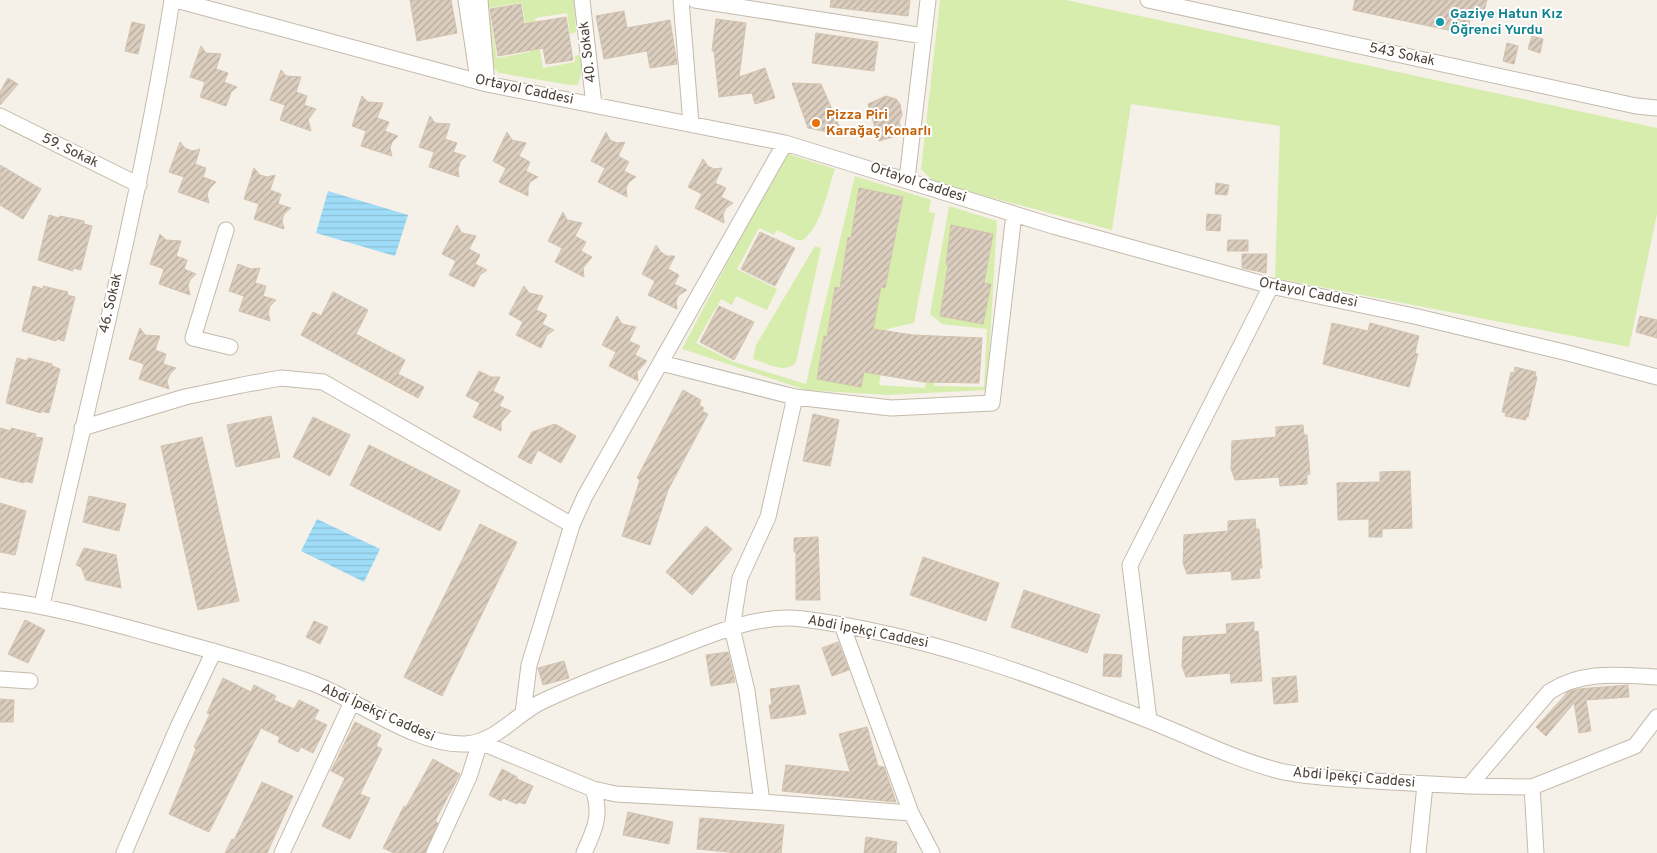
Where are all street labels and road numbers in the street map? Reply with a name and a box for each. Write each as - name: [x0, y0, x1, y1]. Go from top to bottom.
- street label: 40. Sokak: [576, 20, 600, 84]
- street label: 543 Sokak: [1367, 40, 1437, 70]
- street label: Ortayol Caddesi: [473, 71, 575, 109]
- street label: 59. Sokak: [39, 130, 101, 172]
- street label: Ortayol Caddesi: [868, 159, 968, 207]
- street label: 46. Sokak: [96, 271, 126, 335]
- street label: Ortayol Caddesi: [1257, 274, 1359, 312]
- street label: Abdi İpekçi Caddesi: [806, 611, 930, 652]
- street label: Abdi İpekçi Caddesi: [319, 679, 438, 746]
- street label: Abdi İpekçi Caddesi: [1292, 763, 1416, 792]

